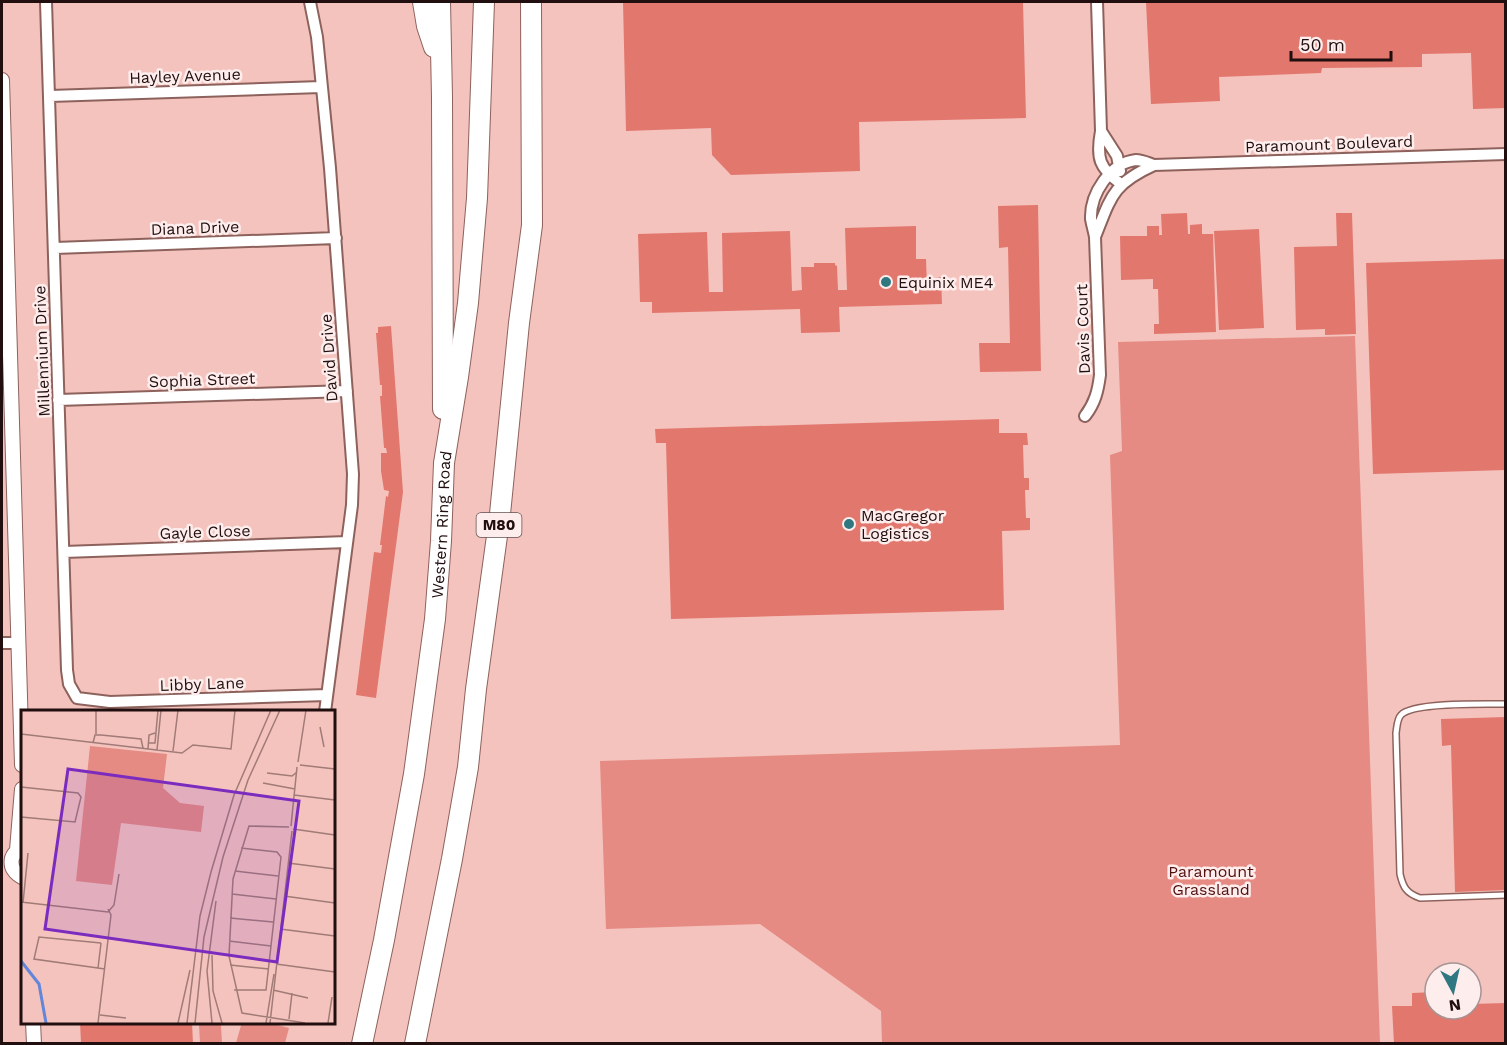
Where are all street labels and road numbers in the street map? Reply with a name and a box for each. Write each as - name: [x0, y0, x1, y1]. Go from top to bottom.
- street label: Hayley Avenue: [129, 65, 241, 87]
- street label: Paramount Boulevard: [1245, 132, 1413, 156]
- street label: Diana Drive: [150, 217, 240, 239]
- street label: Davis Court: [1072, 283, 1094, 374]
- street label: Millennium Drive: [30, 285, 54, 417]
- street label: David Drive: [316, 313, 342, 403]
- street label: Sophia Street: [149, 369, 256, 391]
- street label: Western Ring Road: [427, 449, 455, 599]
- road number: M80: [476, 513, 522, 537]
- street label: Gayle Close: [159, 521, 251, 543]
- street label: Libby Lane: [159, 673, 245, 695]

